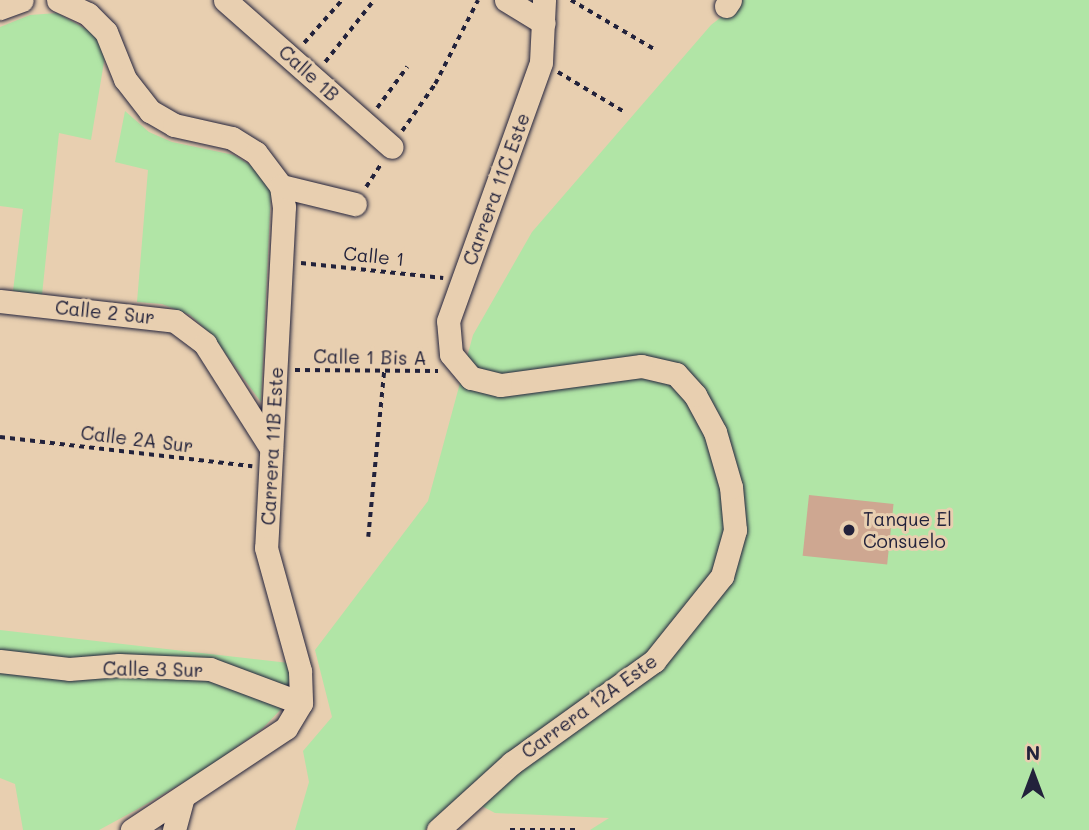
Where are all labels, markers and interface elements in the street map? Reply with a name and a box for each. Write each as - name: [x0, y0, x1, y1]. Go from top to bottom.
- street label: Calle 1B: [274, 40, 344, 106]
- street label: Carrera 11C Este: [458, 110, 534, 268]
- street label: Calle 1: [342, 241, 406, 271]
- street label: Calle 2 Sur: [54, 295, 156, 329]
- street label: Calle 1 Bis A: [313, 345, 427, 369]
- street label: Carrera 11B Este: [256, 366, 288, 526]
- street label: Calle 2A Sur: [79, 421, 195, 457]
- place label: Tanque El Consuelo: [863, 508, 952, 552]
- marker: Tanque El Consuelo: [841, 522, 857, 538]
- street label: Carrera 12A Este: [517, 649, 661, 763]
- street label: Calle 3 Sur: [102, 657, 204, 681]
- north arrow: [998, 739, 1068, 809]
- text: N: [1026, 740, 1040, 765]

